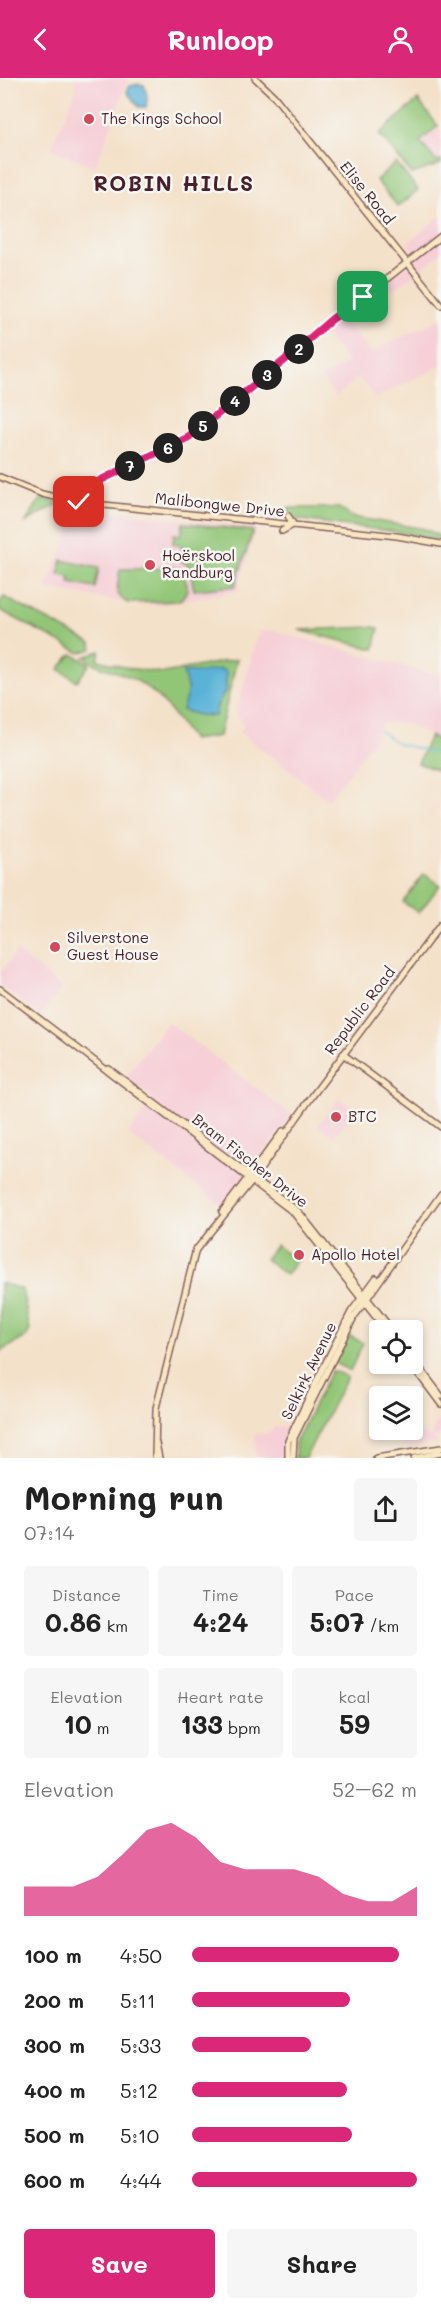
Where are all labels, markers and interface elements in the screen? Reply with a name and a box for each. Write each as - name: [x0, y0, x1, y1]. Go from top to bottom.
- text: Runloop: [167, 22, 274, 57]
- icon: back: [24, 23, 57, 56]
- icon: person: [384, 23, 417, 56]
- place label: The Kings School: [101, 108, 222, 128]
- marker: The Kings School: [82, 112, 96, 126]
- street label: Elise Road: [336, 157, 399, 228]
- district label: ROBIN HILLS: [93, 169, 255, 196]
- pin: [337, 271, 388, 322]
- icon: arrive: [346, 280, 379, 313]
- pin: 2: [284, 334, 314, 364]
- text: 2: [295, 338, 303, 359]
- pin: 3: [252, 360, 282, 390]
- text: 3: [262, 364, 272, 385]
- pin: 4: [220, 386, 250, 416]
- text: 4: [230, 390, 240, 411]
- pin: 5: [188, 411, 218, 441]
- text: 5: [198, 415, 208, 436]
- pin: 6: [153, 433, 183, 463]
- text: 6: [163, 437, 173, 458]
- pin: 7: [115, 451, 145, 481]
- text: 7: [126, 455, 134, 476]
- pin: [53, 476, 104, 527]
- icon: check: [62, 485, 95, 518]
- street label: Malibongwe Drive: [154, 487, 286, 521]
- place label: Hoërskool Randburg: [162, 545, 235, 582]
- marker: Hoërskool Randburg: [143, 558, 157, 572]
- place label: Silverstone Guest House: [67, 927, 159, 964]
- marker: Silverstone Guest House: [48, 940, 62, 954]
- street label: Republic Road: [320, 962, 399, 1058]
- place label: BTC: [348, 1106, 377, 1126]
- street label: Bram Fischer Drive: [189, 1109, 313, 1212]
- marker: BTC: [329, 1110, 343, 1124]
- place label: Apollo Hotel: [311, 1244, 400, 1264]
- marker: Apollo Hotel: [292, 1248, 306, 1262]
- street label: Selkirk Avenue: [276, 1318, 340, 1423]
- map controls: [369, 1320, 423, 1440]
- button: locate: [369, 1320, 423, 1374]
- button: layers: [369, 1386, 423, 1440]
- text: Morning run: [24, 1475, 224, 1518]
- button: share: [354, 1478, 417, 1541]
- text: 07:14: [24, 1519, 74, 1545]
- text: Distance: [52, 1584, 121, 1605]
- text: Time: [202, 1584, 239, 1605]
- text: Pace: [335, 1584, 374, 1605]
- text: 0.86: [45, 1605, 102, 1639]
- text: 4:24: [193, 1605, 248, 1639]
- text: 5:07: [310, 1605, 364, 1639]
- text: km: [102, 1615, 128, 1636]
- text: /km: [364, 1615, 399, 1636]
- text: Elevation: [51, 1686, 122, 1707]
- text: Heart rate: [177, 1686, 264, 1707]
- text: kcal: [339, 1686, 370, 1707]
- text: 10: [63, 1707, 92, 1741]
- text: 133: [180, 1707, 223, 1741]
- text: 59: [339, 1707, 370, 1741]
- text: m: [92, 1717, 110, 1738]
- text: bpm: [223, 1717, 261, 1738]
- text: Elevation: [24, 1776, 114, 1802]
- text: 52–62 m: [332, 1776, 417, 1802]
- text: 100 m: [24, 1942, 82, 1968]
- text: 4:50: [120, 1942, 162, 1968]
- text: 200 m: [24, 1987, 84, 2013]
- text: 5:11: [120, 1987, 156, 2013]
- text: 300 m: [24, 2032, 85, 2058]
- text: 5:33: [120, 2032, 161, 2058]
- text: 400 m: [24, 2077, 85, 2103]
- text: 5:12: [120, 2077, 158, 2103]
- text: 500 m: [24, 2122, 84, 2148]
- text: 5:10: [120, 2122, 159, 2148]
- text: 600 m: [24, 2167, 85, 2193]
- text: 4:44: [120, 2167, 161, 2193]
- button: Save: [24, 2229, 215, 2298]
- button: Share: [227, 2229, 417, 2298]

